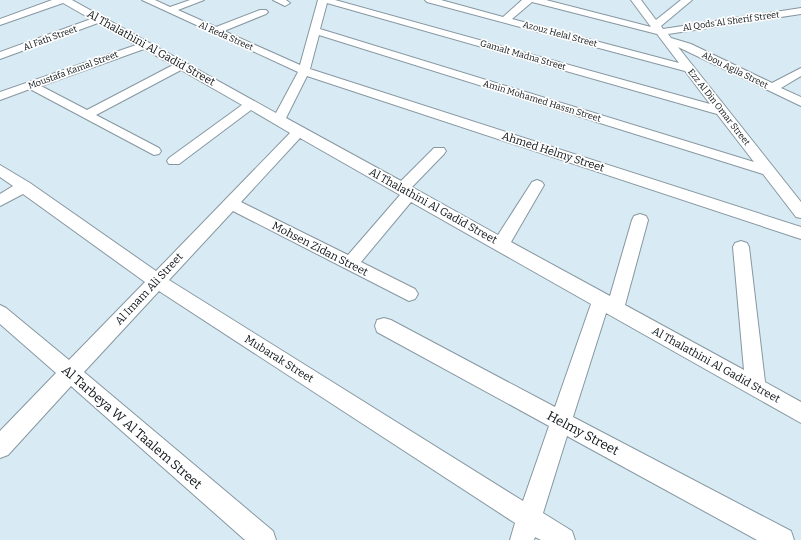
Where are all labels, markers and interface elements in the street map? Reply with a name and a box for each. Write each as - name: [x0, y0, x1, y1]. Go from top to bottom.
- street label: Al Thalathini Al Gadid Street: [85, 7, 217, 89]
- street label: Al Qods Al Sherif Street: [682, 9, 781, 33]
- street label: Azouz Helal Street: [522, 19, 599, 49]
- street label: Al Reda Street: [197, 20, 256, 53]
- street label: Al Fath Street: [22, 23, 79, 52]
- street label: Gamalt Madna Street: [479, 38, 568, 72]
- street label: Moustafa Kamal Street: [27, 49, 120, 91]
- street label: Abou Agila Street: [700, 50, 770, 91]
- street label: Ezz Al Din Omar Street: [686, 67, 752, 148]
- street label: Amin Mohamed Hassn Street: [482, 78, 603, 124]
- street label: Ahmed Helmy Street: [500, 129, 606, 175]
- street label: Al Thalathini Al Gadid Street: [367, 165, 499, 247]
- street label: Mohsen Zidan Street: [270, 219, 370, 279]
- street label: Al Imam Ali Street: [112, 250, 186, 328]
- street label: Al Thalathini Al Gadid Street: [650, 324, 782, 406]
- street label: Mubarak Street: [242, 333, 316, 385]
- street label: Al Tarbeya W Al Taalem Street: [59, 362, 205, 492]
- street label: Helmy Street: [545, 408, 622, 458]

